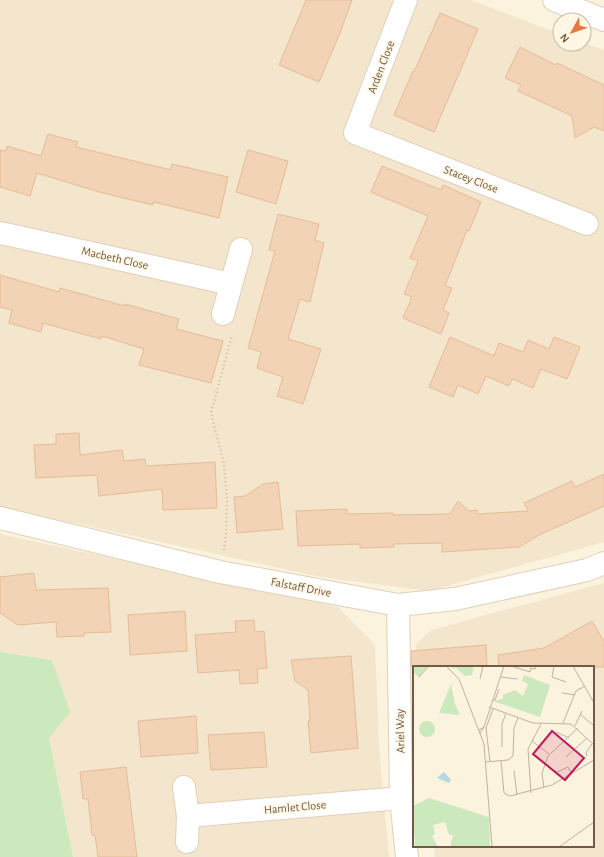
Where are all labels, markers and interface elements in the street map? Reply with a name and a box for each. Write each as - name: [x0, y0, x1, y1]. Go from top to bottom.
- north arrow: [552, 12, 592, 52]
- text: N: [558, 32, 571, 45]
- street label: Arden Close: [365, 39, 397, 95]
- street label: Stacey Close: [442, 163, 500, 196]
- street label: Macbeth Close: [80, 244, 150, 272]
- street label: Falstaff Drive: [270, 575, 332, 599]
- inset map: [413, 666, 594, 847]
- street label: Ariel Way: [394, 709, 407, 753]
- street label: Hamlet Close: [263, 798, 327, 816]

